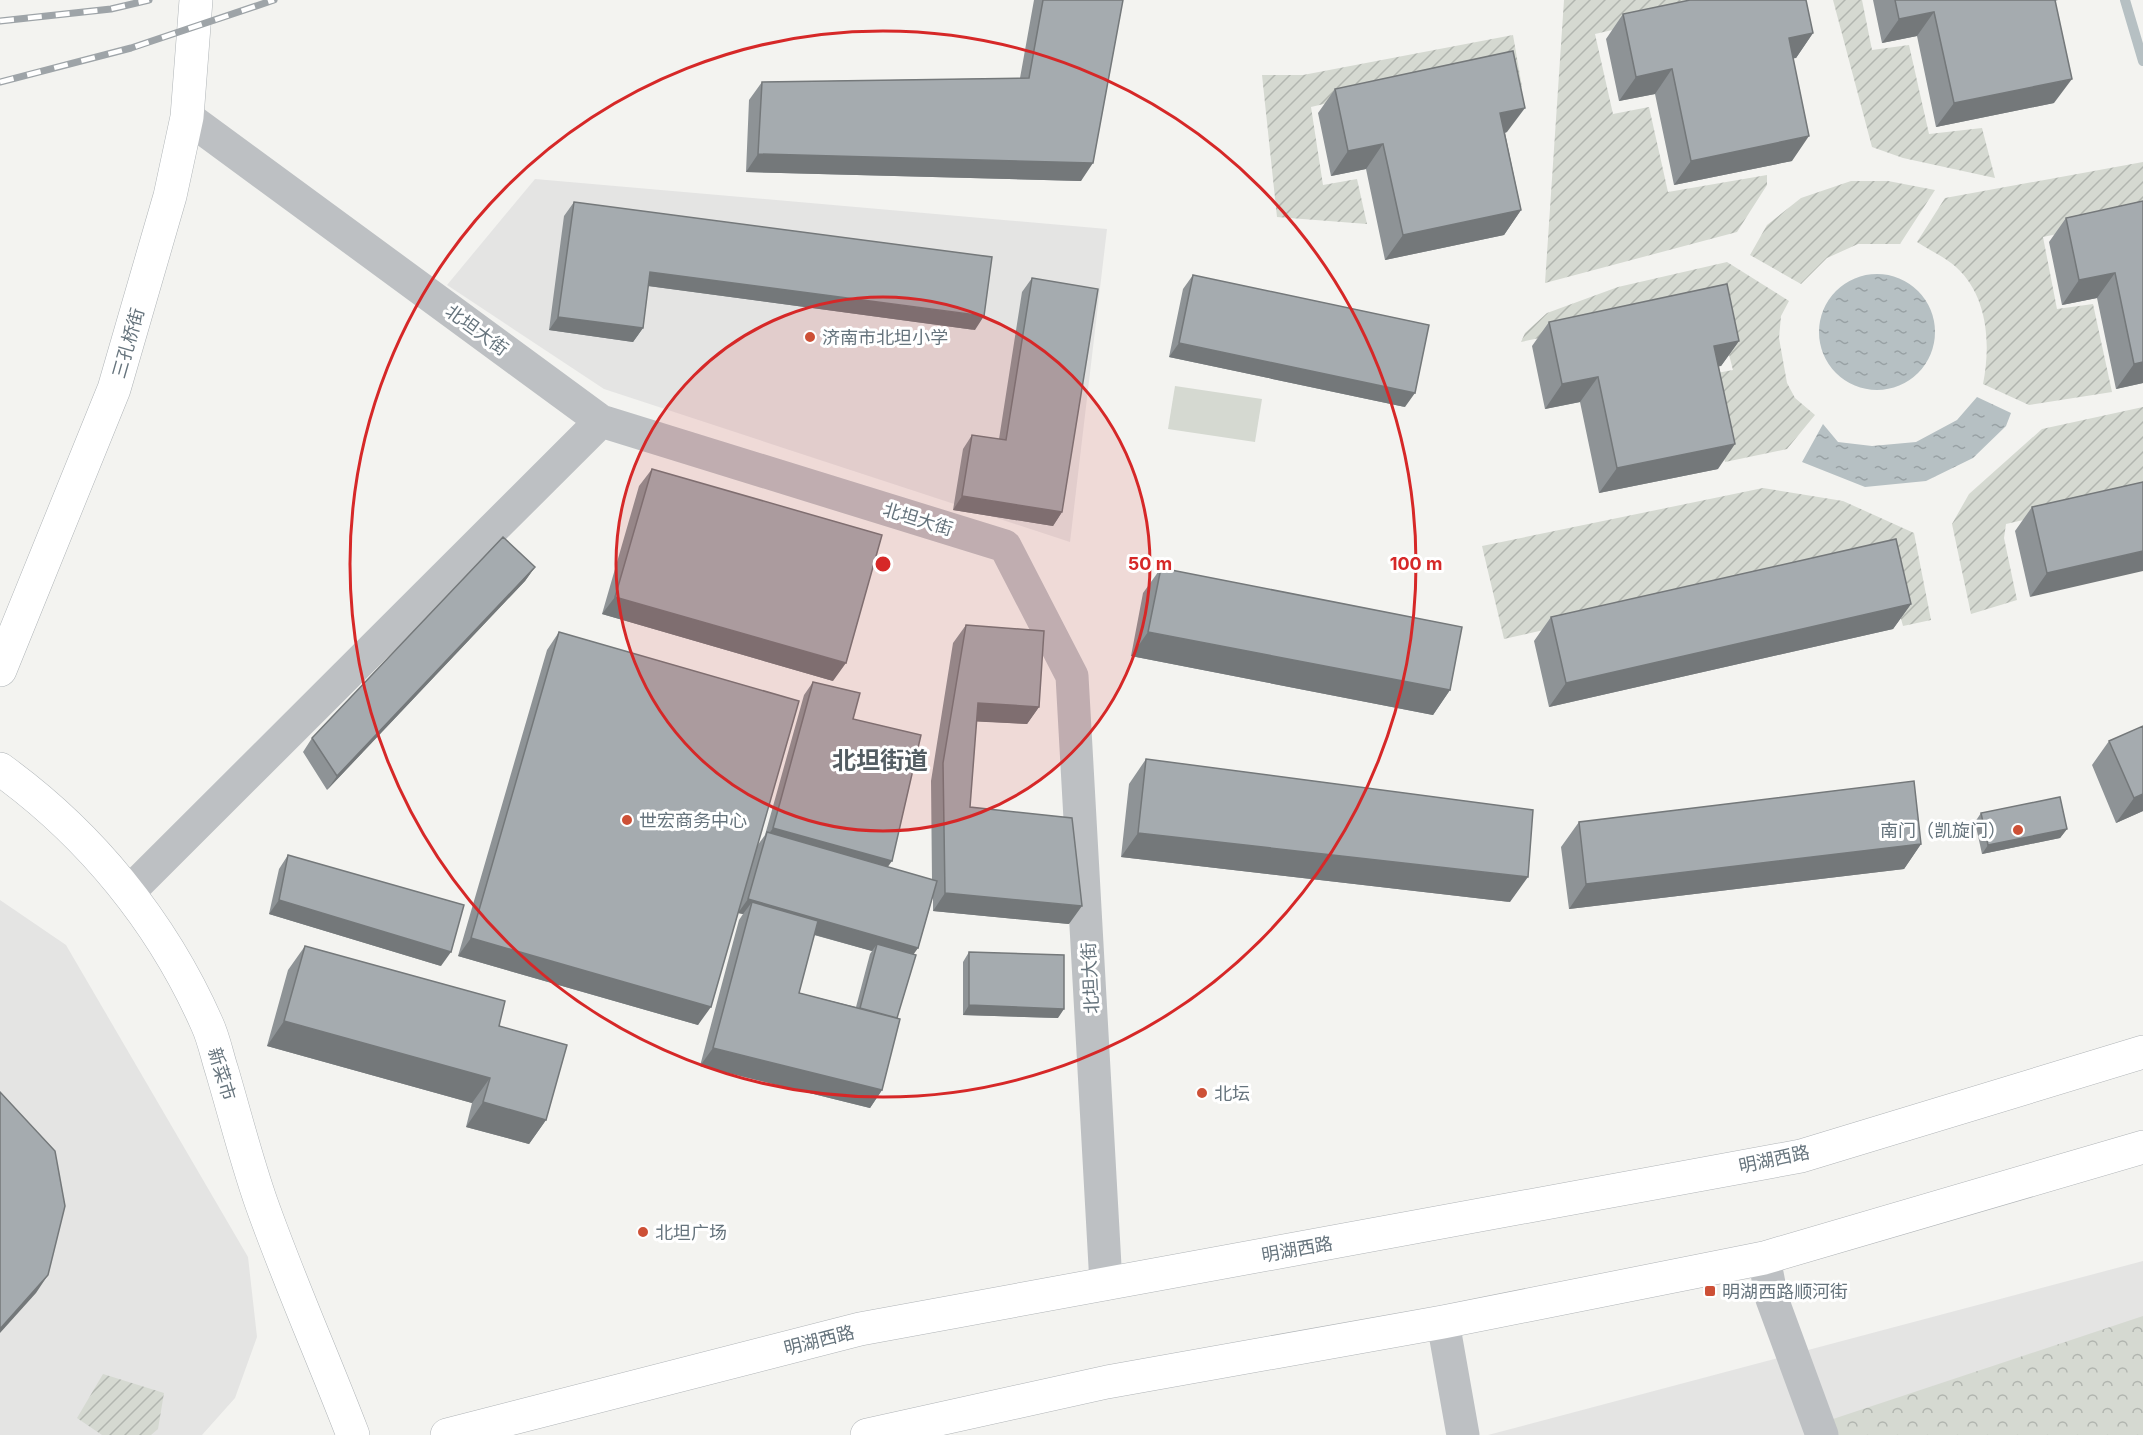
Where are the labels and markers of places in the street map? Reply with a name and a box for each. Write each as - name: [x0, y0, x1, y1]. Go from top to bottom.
- place label: 济南市北坦小学: [822, 327, 948, 348]
- marker: 济南市北坦小学: [803, 330, 817, 344]
- centre of rings: [873, 554, 893, 574]
- place label: 世宏商务中心: [639, 810, 747, 831]
- marker: 世宏商务中心: [620, 813, 634, 827]
- place label: 南门（凯旋门）: [1880, 820, 2006, 841]
- marker: 南门（凯旋门）: [2011, 823, 2025, 837]
- place label: 北坛: [1214, 1083, 1250, 1104]
- marker: 北坛: [1195, 1086, 1209, 1100]
- place label: 北坦广场: [655, 1222, 727, 1243]
- marker: 北坦广场: [636, 1225, 650, 1239]
- place label: 明湖西路顺河街: [1722, 1281, 1848, 1302]
- marker: 明湖西路顺河街: [1703, 1284, 1717, 1298]

